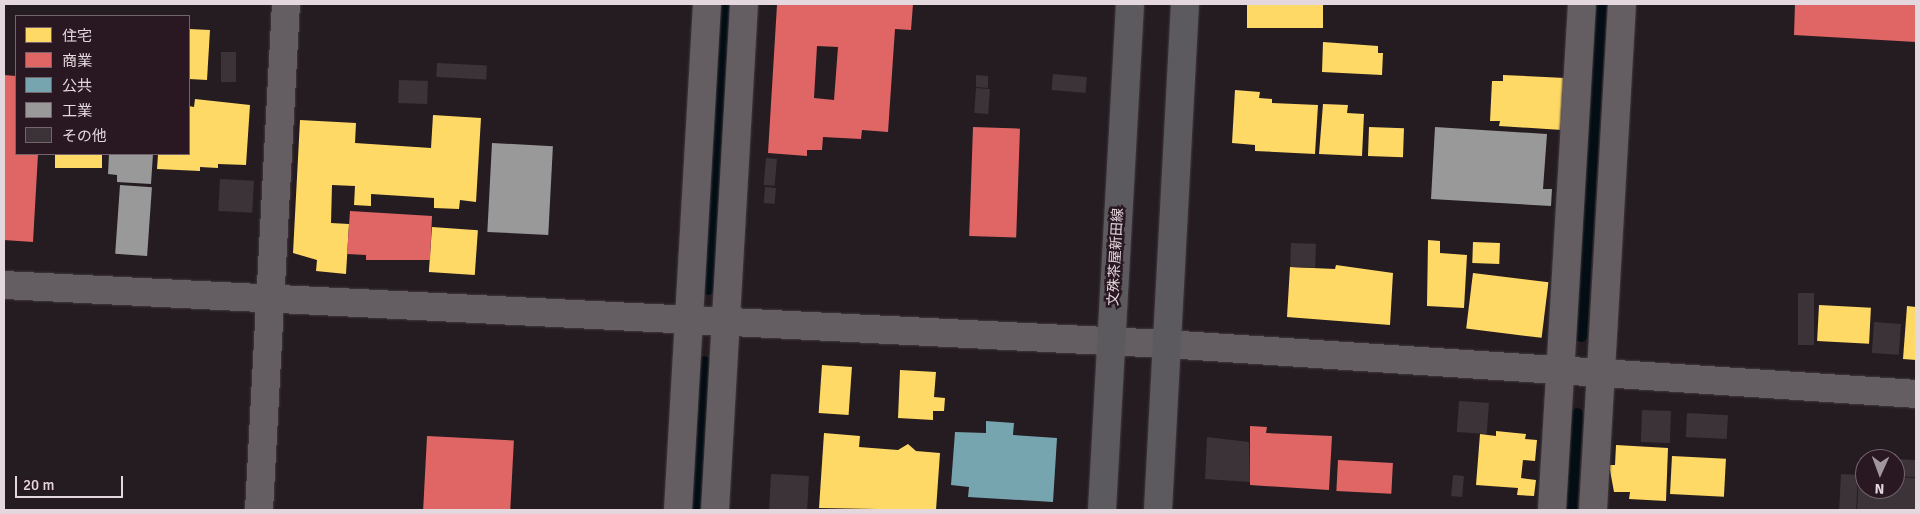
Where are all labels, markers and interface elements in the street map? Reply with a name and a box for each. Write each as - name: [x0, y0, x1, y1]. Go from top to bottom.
- legend: [15, 15, 190, 155]
- text: 住宅: [62, 27, 92, 45]
- text: 商業: [62, 52, 92, 70]
- text: 公共: [62, 77, 92, 95]
- text: 工業: [62, 102, 92, 120]
- text: その他: [62, 127, 107, 145]
- street label: 文殊茶屋新田線: [1105, 208, 1127, 306]
- north arrow: [1855, 449, 1905, 499]
- scale bar: [18, 466, 125, 498]
- text: 20 m: [23, 476, 54, 494]
- text: N: [1874, 480, 1885, 497]

